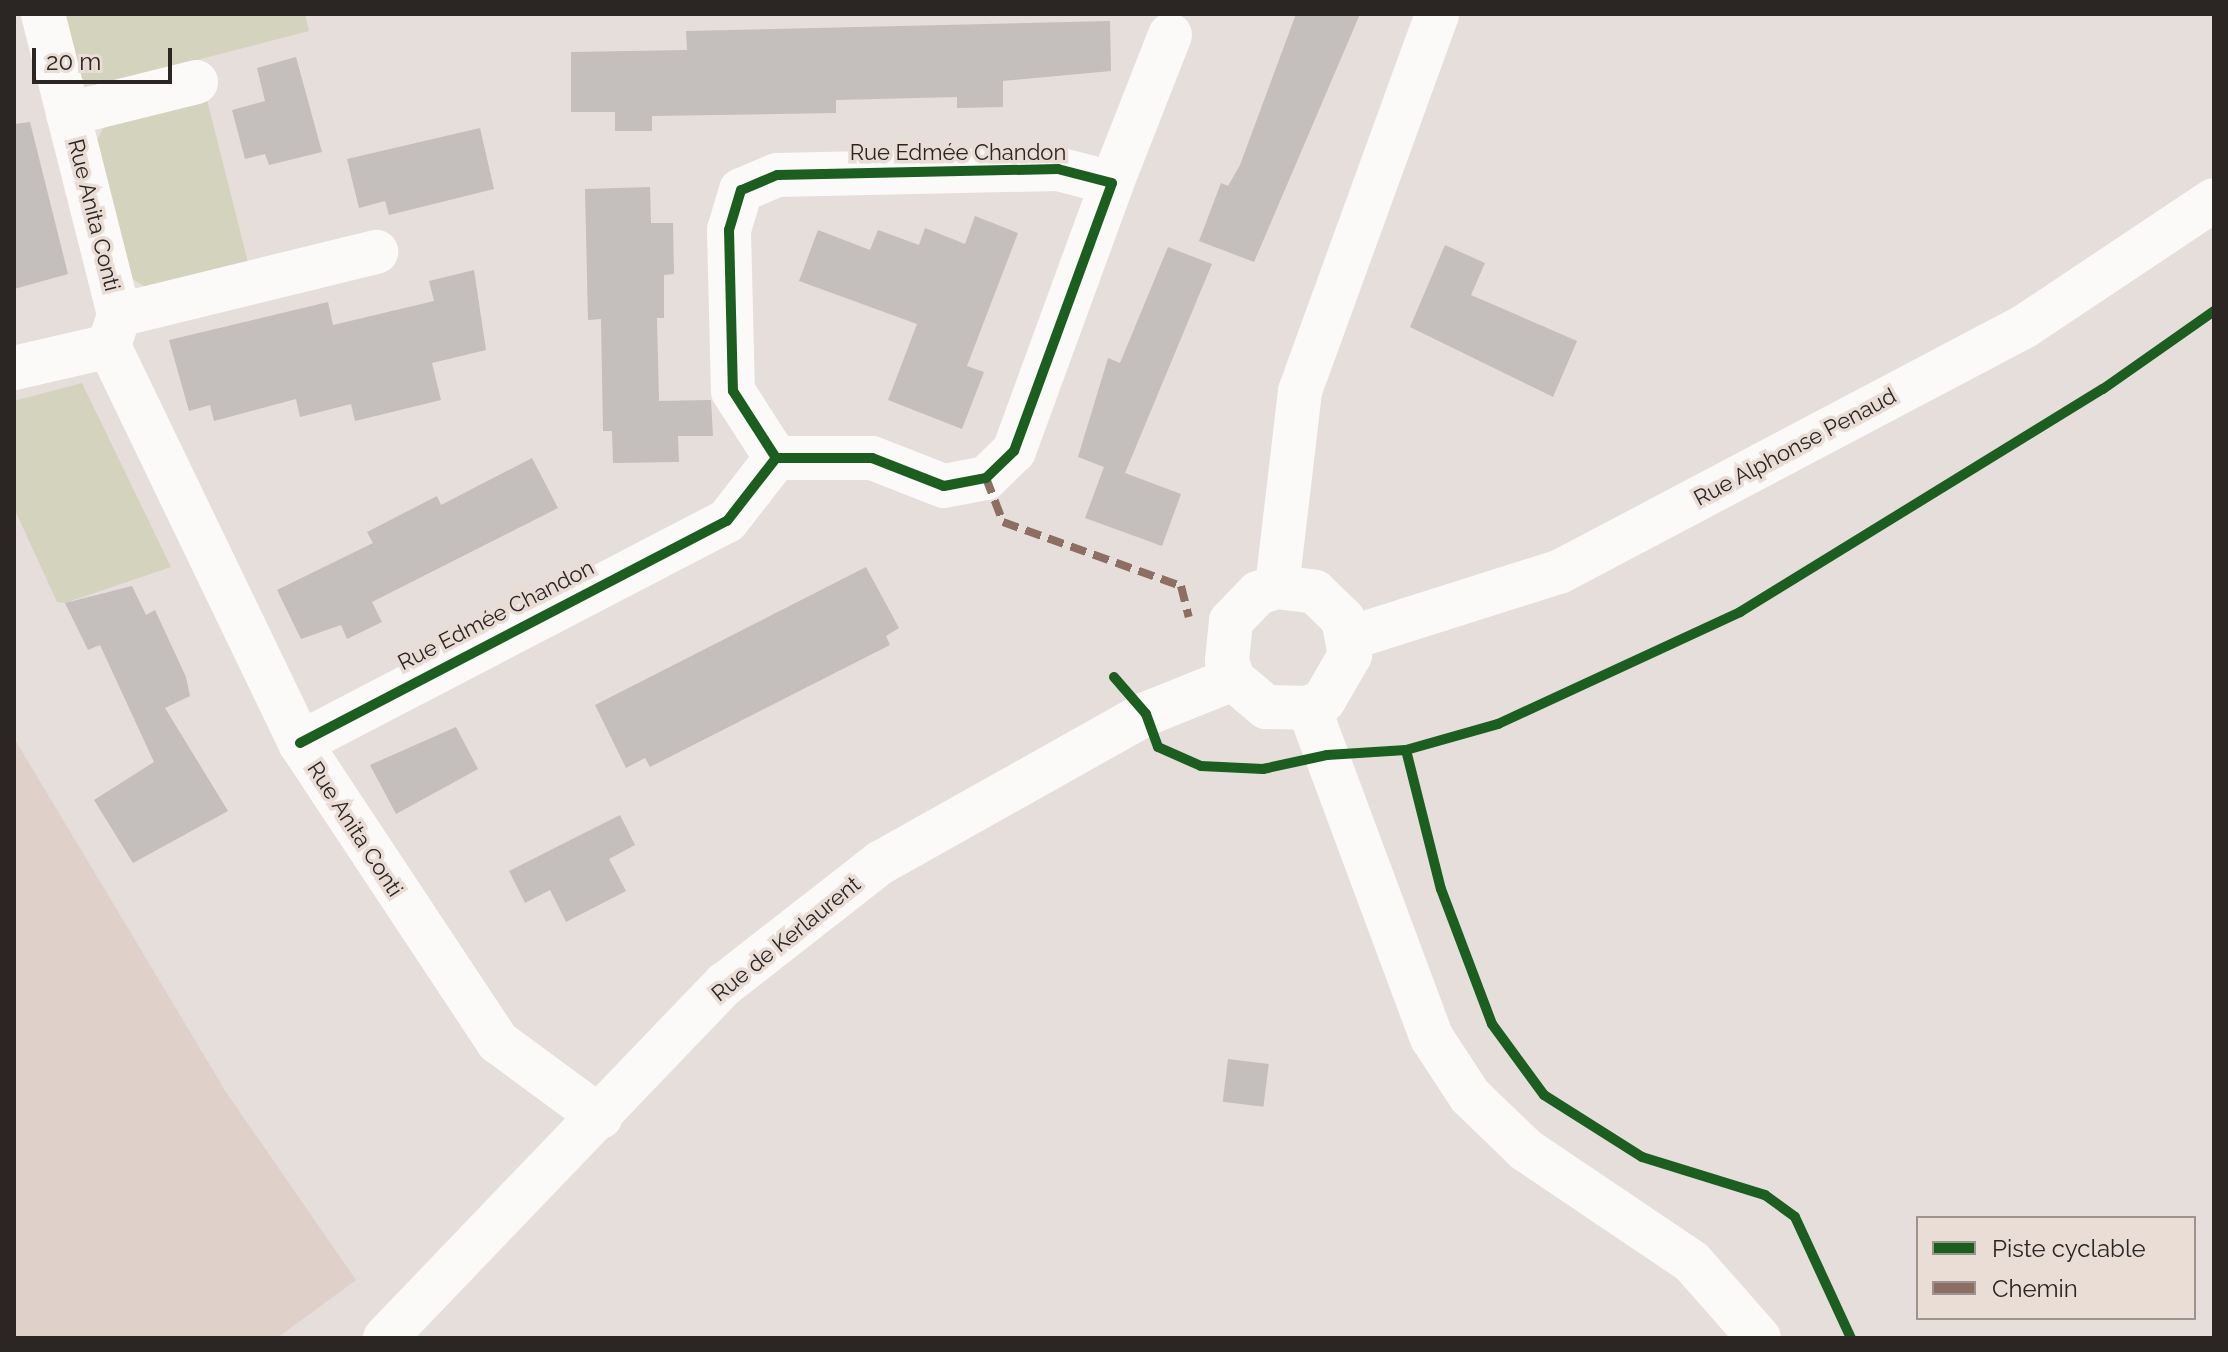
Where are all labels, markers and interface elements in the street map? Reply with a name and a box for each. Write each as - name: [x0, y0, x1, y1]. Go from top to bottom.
- scale bar: [36, 32, 176, 82]
- text: 20 m: [46, 47, 101, 76]
- street label: Rue Anita Conti: [62, 136, 126, 294]
- street label: Rue Edmée Chandon: [850, 140, 1066, 166]
- street label: Rue Alphonse Penaud: [1689, 382, 1901, 512]
- street label: Rue Edmée Chandon: [394, 554, 598, 676]
- street label: Rue Anita Conti: [301, 756, 409, 902]
- street label: Rue de Kerlaurent: [706, 871, 866, 1007]
- legend: [1916, 1216, 2196, 1320]
- text: Piste cyclable: [1992, 1234, 2146, 1263]
- text: Chemin: [1992, 1274, 2078, 1303]

